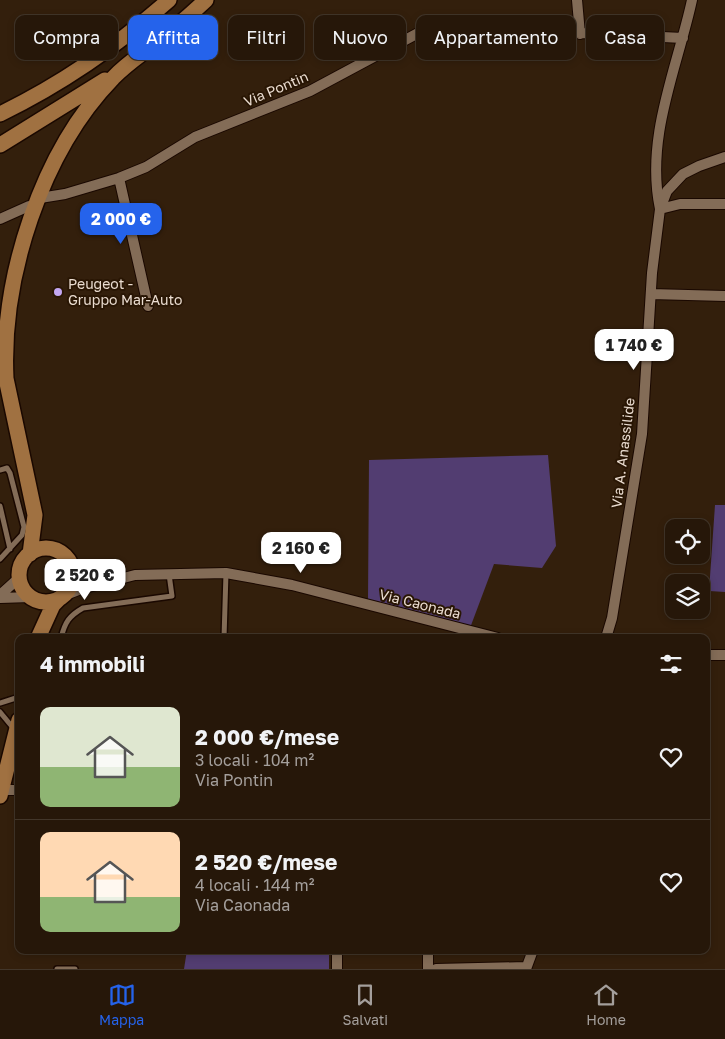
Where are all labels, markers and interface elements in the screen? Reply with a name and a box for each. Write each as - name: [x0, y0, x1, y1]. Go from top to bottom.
- chip: Compra: [15, 15, 118, 60]
- chip: Affitta: [128, 15, 218, 60]
- chip: Filtri: [228, 15, 304, 60]
- chip: Nuovo: [314, 15, 406, 60]
- chip: Appartamento: [416, 15, 576, 60]
- chip: Casa: [586, 15, 664, 60]
- street label: Via Pontin: [241, 67, 311, 110]
- pin: 2 000 €: [75, 202, 167, 245]
- text: 2 000 €: [91, 209, 151, 229]
- place label: Peugeot - Gruppo Mar-Auto: [68, 275, 182, 308]
- marker: Peugeot - Gruppo Mar-Auto: [52, 286, 64, 298]
- pin: 1 740 €: [588, 328, 680, 371]
- text: 1 740 €: [606, 335, 662, 355]
- street label: Via A. Anassilide: [607, 397, 638, 509]
- map controls: [665, 519, 710, 619]
- button: locate: [665, 519, 710, 564]
- pin: 2 160 €: [255, 532, 347, 574]
- text: 2 160 €: [272, 538, 330, 558]
- pin: 2 520 €: [39, 558, 131, 601]
- text: 2 520 €: [56, 565, 114, 585]
- button: layers: [665, 574, 710, 619]
- street label: Via Caonada: [378, 585, 463, 622]
- icon: filters: [657, 650, 685, 678]
- text: 4 immobili: [40, 651, 145, 677]
- text: 2 000 €/mese: [195, 724, 339, 750]
- icon: home: [80, 727, 140, 787]
- icon: heart: [657, 743, 685, 771]
- text: 3 locali · 104 m²: [195, 750, 314, 770]
- text: Via Pontin: [195, 770, 273, 790]
- text: 2 520 €/mese: [195, 849, 337, 875]
- icon: home: [80, 852, 140, 912]
- icon: heart: [657, 868, 685, 896]
- text: 4 locali · 144 m²: [195, 875, 315, 895]
- text: Via Caonada: [195, 895, 290, 915]
- tab: Mappa: [99, 981, 144, 1028]
- tab: Salvati: [342, 981, 388, 1028]
- tab: Home: [586, 981, 626, 1028]

